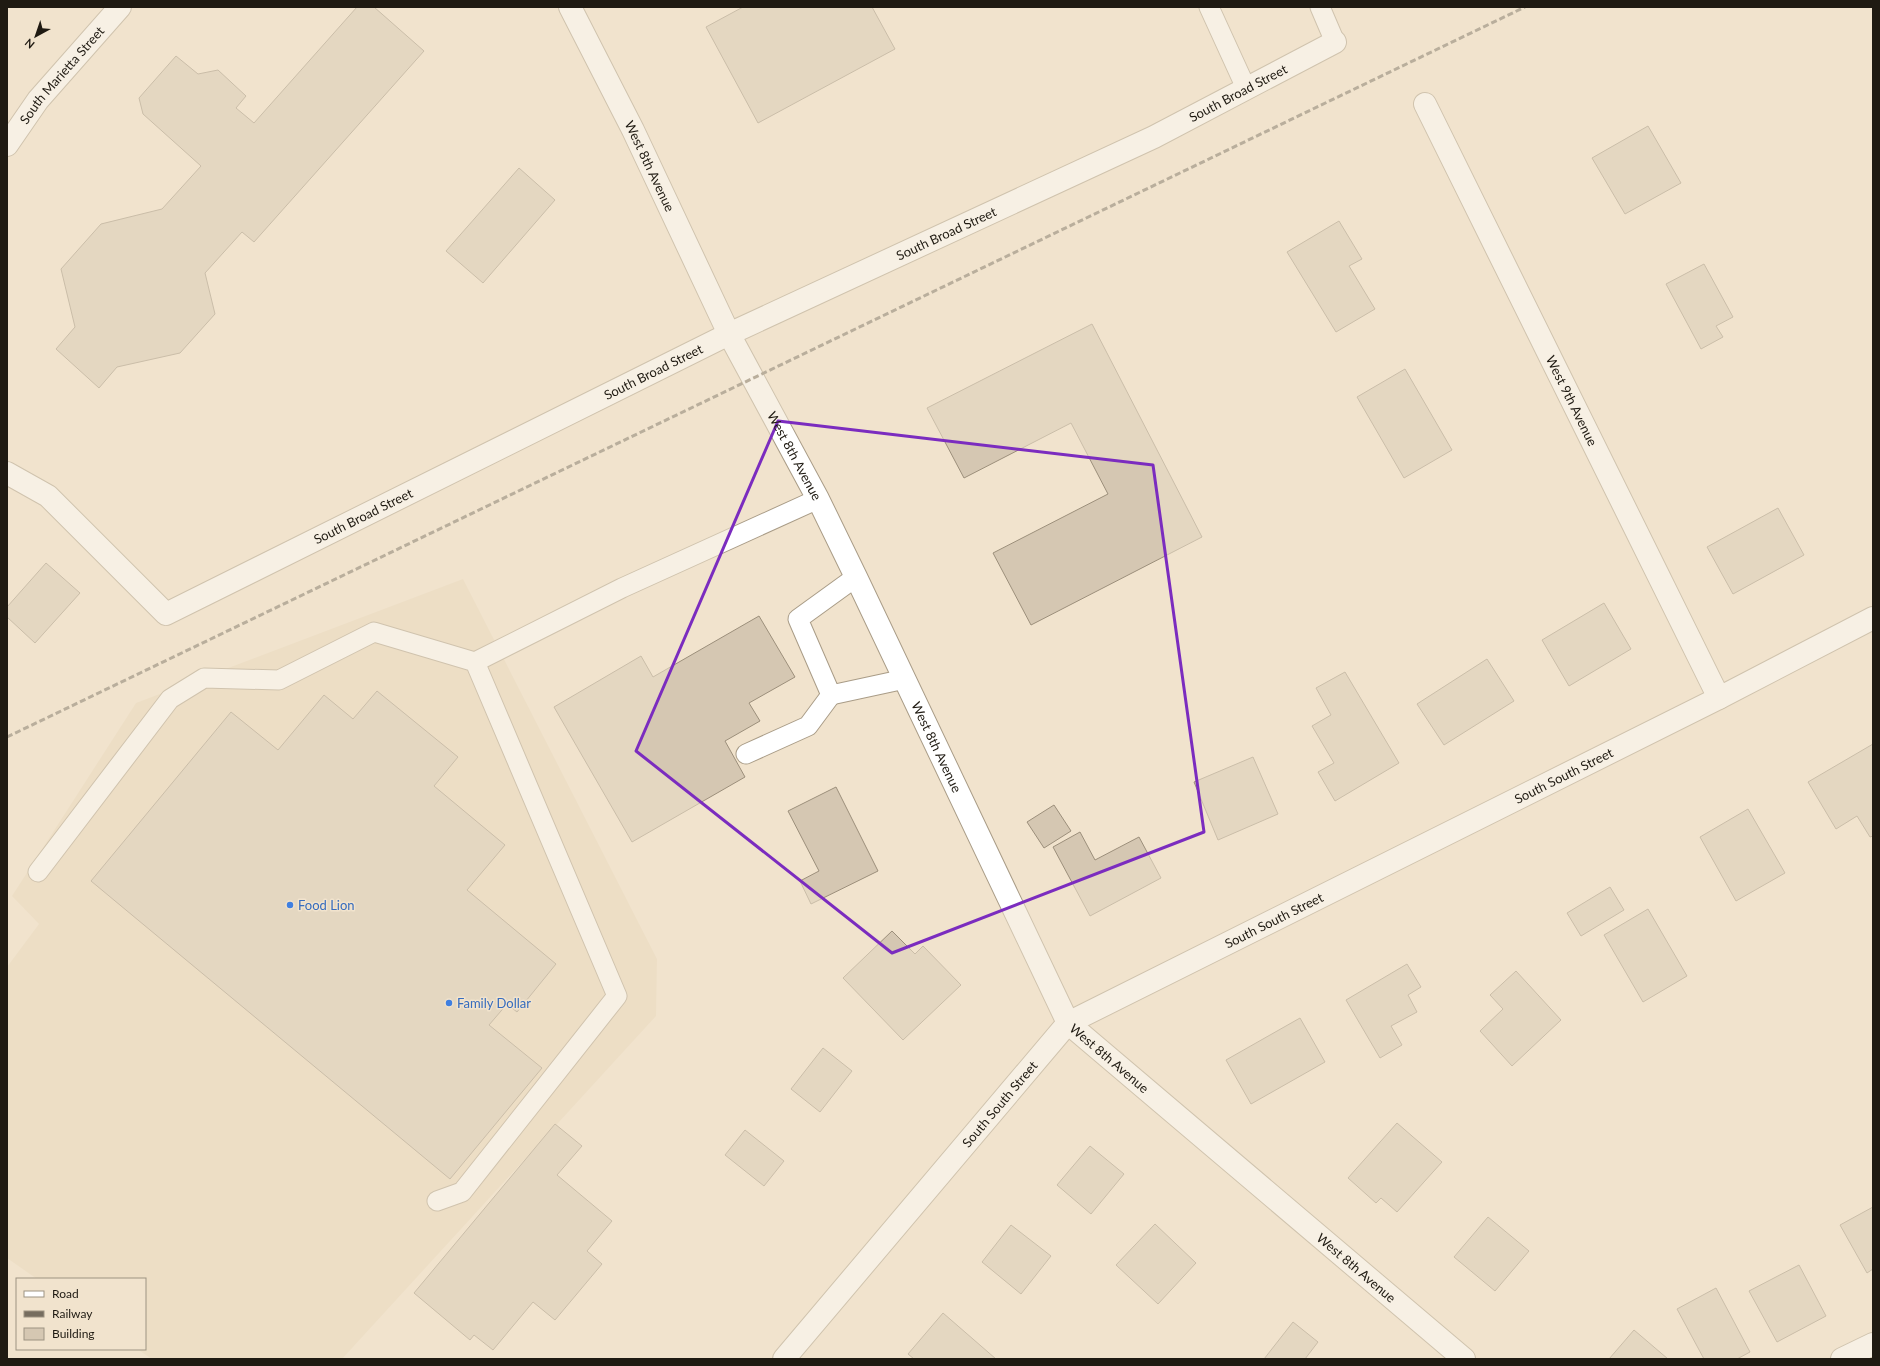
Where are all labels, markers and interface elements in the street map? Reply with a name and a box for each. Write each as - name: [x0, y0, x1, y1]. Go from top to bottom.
- north arrow: [16, 16, 56, 56]
- street label: South Marietta Street: [16, 23, 108, 127]
- text: N: [22, 36, 37, 52]
- street label: South Broad Street: [1186, 60, 1290, 125]
- street label: West 8th Avenue: [622, 118, 678, 214]
- street label: South Broad Street: [894, 203, 999, 263]
- street label: South Broad Street: [601, 340, 706, 403]
- street label: West 9th Avenue: [1543, 353, 1601, 449]
- street label: West 8th Avenue: [764, 409, 825, 503]
- street label: South Broad Street: [311, 485, 415, 547]
- street label: West 8th Avenue: [908, 699, 965, 795]
- street label: South South Street: [1512, 744, 1616, 807]
- street label: South South Street: [1222, 889, 1326, 952]
- place label: Food Lion: [298, 897, 355, 913]
- marker: Food Lion: [285, 900, 295, 910]
- place label: Family Dollar: [457, 995, 531, 1011]
- marker: Family Dollar: [444, 998, 454, 1008]
- street label: West 8th Avenue: [1067, 1020, 1152, 1096]
- street label: South South Street: [959, 1057, 1041, 1150]
- street label: West 8th Avenue: [1314, 1230, 1399, 1306]
- legend: [16, 1278, 146, 1350]
- text: Road: [52, 1286, 79, 1301]
- text: Railway: [52, 1306, 93, 1321]
- text: Building: [52, 1326, 95, 1341]

